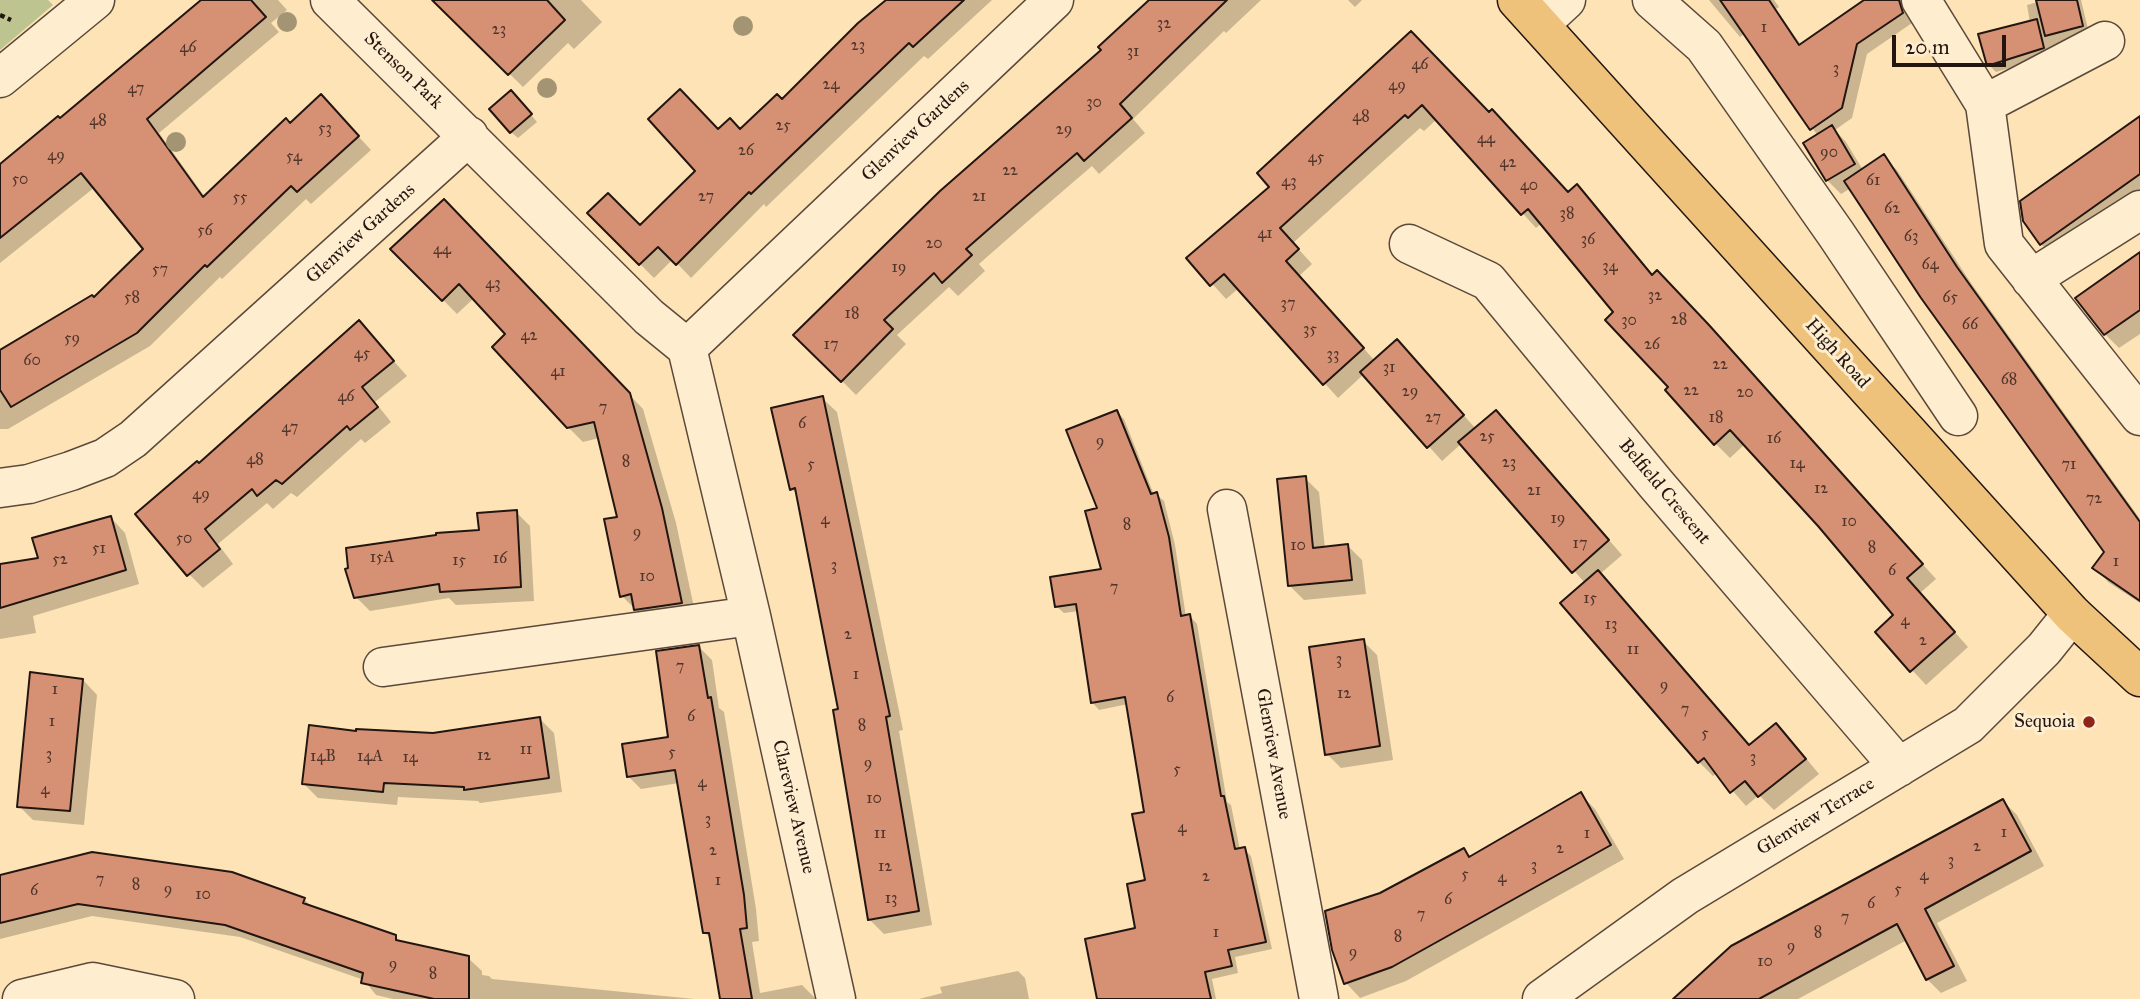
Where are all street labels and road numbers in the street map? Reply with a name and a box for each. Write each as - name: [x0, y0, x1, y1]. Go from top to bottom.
- street label: Stenson Park: [359, 28, 447, 114]
- street label: Glenview Gardens: [857, 75, 975, 187]
- street label: Glenview Gardens: [302, 179, 420, 289]
- street label: High Road: [1800, 315, 1874, 393]
- street label: Belfield Crescent: [1613, 435, 1715, 549]
- street label: Glenview Avenue: [1250, 687, 1296, 821]
- street label: Clareview Avenue: [767, 738, 819, 876]
- street label: Glenview Terrace: [1753, 773, 1879, 861]

